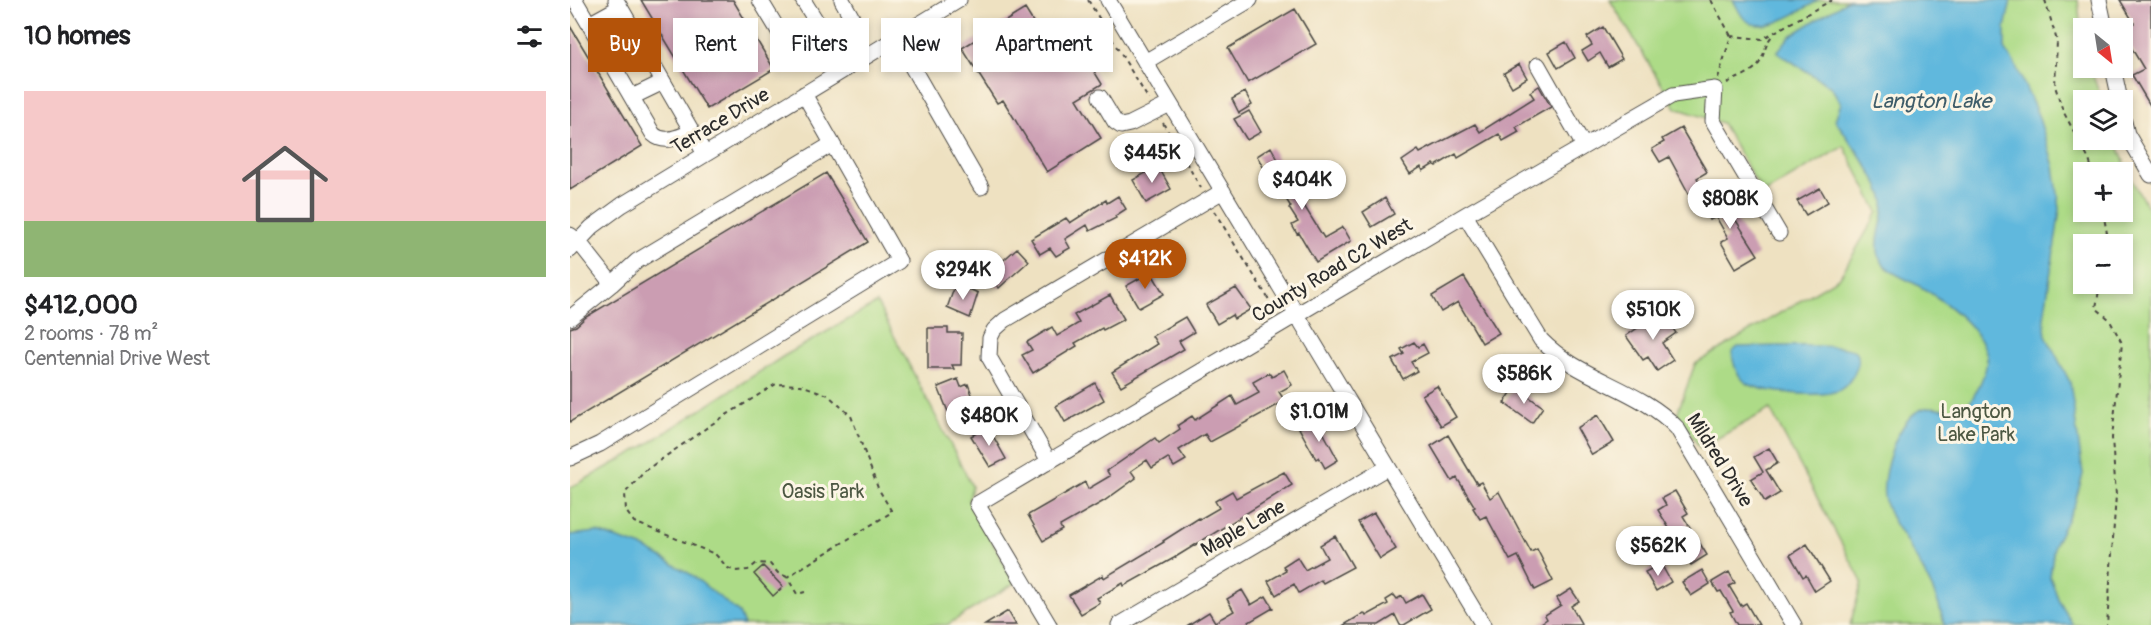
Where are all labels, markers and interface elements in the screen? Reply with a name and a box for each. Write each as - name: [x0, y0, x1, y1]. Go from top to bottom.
- chip: Buy: [588, 18, 661, 72]
- chip: Rent: [673, 18, 758, 72]
- chip: Filters: [770, 18, 869, 72]
- chip: New: [881, 18, 961, 72]
- chip: Apartment: [973, 18, 1113, 72]
- north arrow: [2073, 18, 2133, 78]
- map controls: [2073, 18, 2133, 294]
- text: 10 homes: [24, 20, 130, 52]
- icon: filters: [513, 20, 546, 53]
- street label: Terrace Drive: [666, 82, 774, 160]
- water label: Langton Lake: [1871, 88, 1994, 115]
- button: layers: [2073, 90, 2133, 150]
- icon: home: [231, 130, 339, 238]
- pin: $445K: [1110, 133, 1194, 184]
- text: $445K: [1124, 140, 1180, 165]
- pin: $404K: [1260, 160, 1344, 211]
- button: +: [2073, 162, 2133, 222]
- text: $404K: [1272, 167, 1332, 192]
- pin: $808K: [1688, 179, 1772, 230]
- text: $808K: [1702, 186, 1758, 211]
- street label: County Road C2 West: [1247, 212, 1418, 328]
- button: −: [2073, 234, 2133, 294]
- pin: $412K: [1103, 239, 1187, 290]
- text: $412K: [1118, 246, 1172, 271]
- pin: $294K: [921, 250, 1005, 301]
- text: $294K: [935, 257, 991, 282]
- text: $412,000: [24, 289, 138, 321]
- pin: $510K: [1611, 290, 1695, 341]
- text: $510K: [1625, 297, 1681, 322]
- text: 2 rooms · 78 m²: [24, 321, 158, 346]
- text: Centennial Drive West: [24, 346, 210, 371]
- pin: $586K: [1482, 354, 1566, 405]
- text: $586K: [1496, 361, 1552, 386]
- pin: $1.01M: [1270, 392, 1368, 443]
- pin: $480K: [947, 396, 1031, 447]
- text: $1.01M: [1290, 399, 1348, 424]
- park label: Langton Lake Park: [1937, 399, 2016, 447]
- text: $480K: [960, 403, 1018, 428]
- street label: Mildred Drive: [1681, 408, 1759, 512]
- park label: Oasis Park: [782, 479, 865, 504]
- street label: Maple Lane: [1196, 494, 1290, 562]
- pin: $562K: [1616, 526, 1700, 577]
- text: $562K: [1630, 533, 1686, 558]

